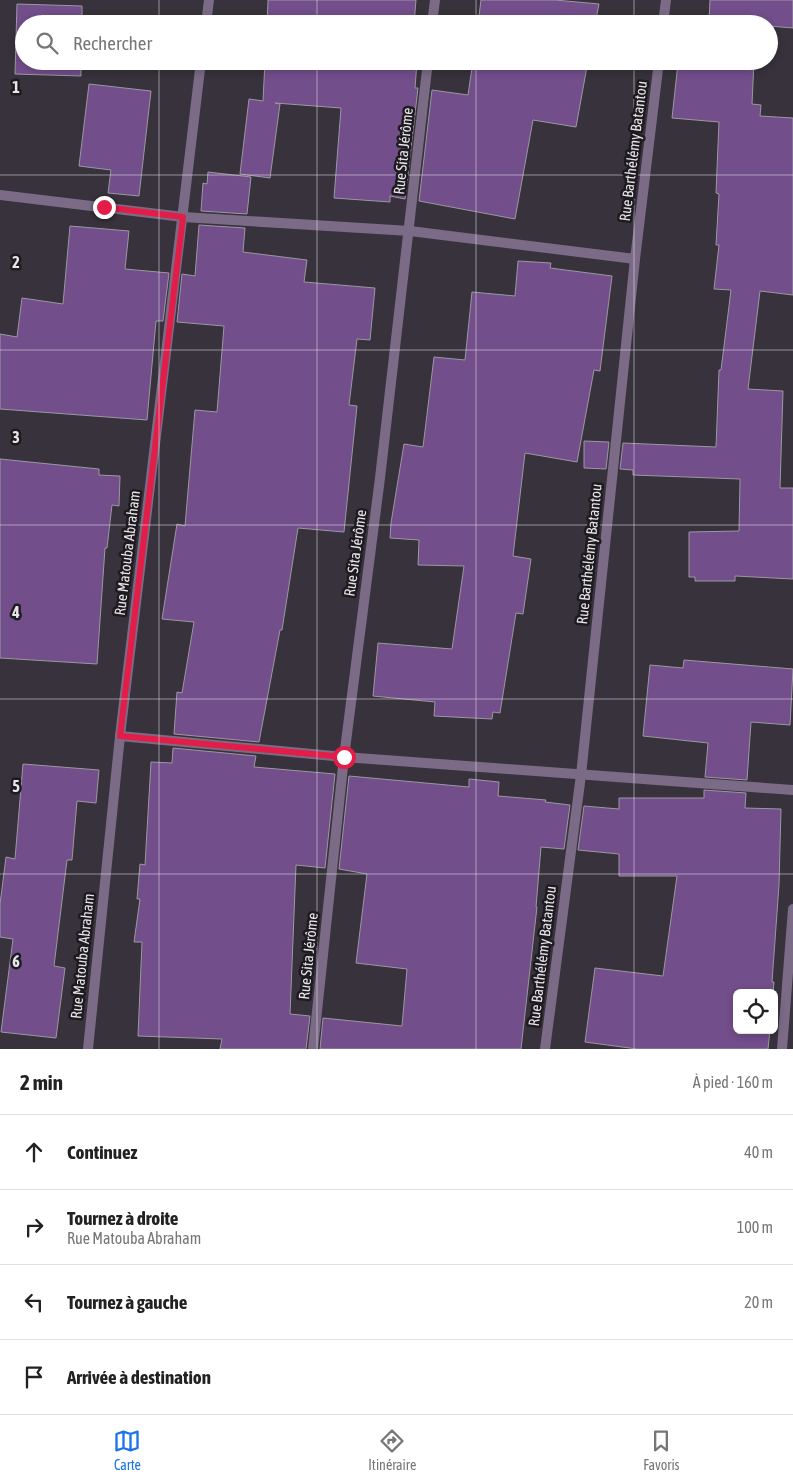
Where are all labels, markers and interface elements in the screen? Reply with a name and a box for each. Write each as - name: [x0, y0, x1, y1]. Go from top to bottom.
- search box: [15, 15, 778, 70]
- icon: search: [33, 29, 61, 57]
- text: Rechercher: [73, 32, 152, 54]
- text: 1: [12, 78, 20, 96]
- street label: Rue Barthélémy Batantou: [616, 80, 650, 222]
- street label: Rue Sita Jérôme: [390, 106, 416, 195]
- route end: [93, 196, 116, 219]
- text: 2: [12, 253, 20, 271]
- text: 3: [12, 428, 20, 446]
- street label: Rue Barthélémy Batantou: [573, 483, 605, 625]
- street label: Rue Matouba Abraham: [111, 490, 143, 616]
- street label: Rue Sita Jérôme: [341, 508, 370, 597]
- text: 4: [11, 603, 20, 621]
- route start: [333, 746, 356, 769]
- text: 5: [12, 777, 20, 795]
- street label: Rue Barthélémy Batantou: [525, 885, 559, 1027]
- street label: Rue Matouba Abraham: [67, 893, 97, 1019]
- street label: Rue Sita Jérôme: [295, 911, 321, 1000]
- text: 6: [12, 952, 20, 970]
- map controls: [733, 989, 778, 1034]
- button: locate: [733, 989, 778, 1034]
- text: 2 min: [20, 1070, 63, 1094]
- text: À pied · 160 m: [693, 1073, 773, 1091]
- icon: ahead: [20, 1138, 48, 1166]
- text: Continuez: [67, 1141, 137, 1163]
- text: 40 m: [744, 1143, 773, 1161]
- text: Tournez à droite: [67, 1207, 178, 1229]
- icon: right: [20, 1213, 48, 1241]
- text: 100 m: [737, 1218, 773, 1236]
- text: Rue Matouba Abraham: [67, 1229, 201, 1247]
- icon: left: [20, 1288, 48, 1316]
- text: Tournez à gauche: [67, 1291, 187, 1313]
- text: 20 m: [744, 1293, 773, 1311]
- icon: arrive: [20, 1363, 48, 1391]
- text: Arrivée à destination: [67, 1366, 211, 1388]
- tab: Carte: [113, 1427, 141, 1473]
- tab: Itinéraire: [368, 1427, 416, 1473]
- tab: Favoris: [643, 1427, 680, 1473]

